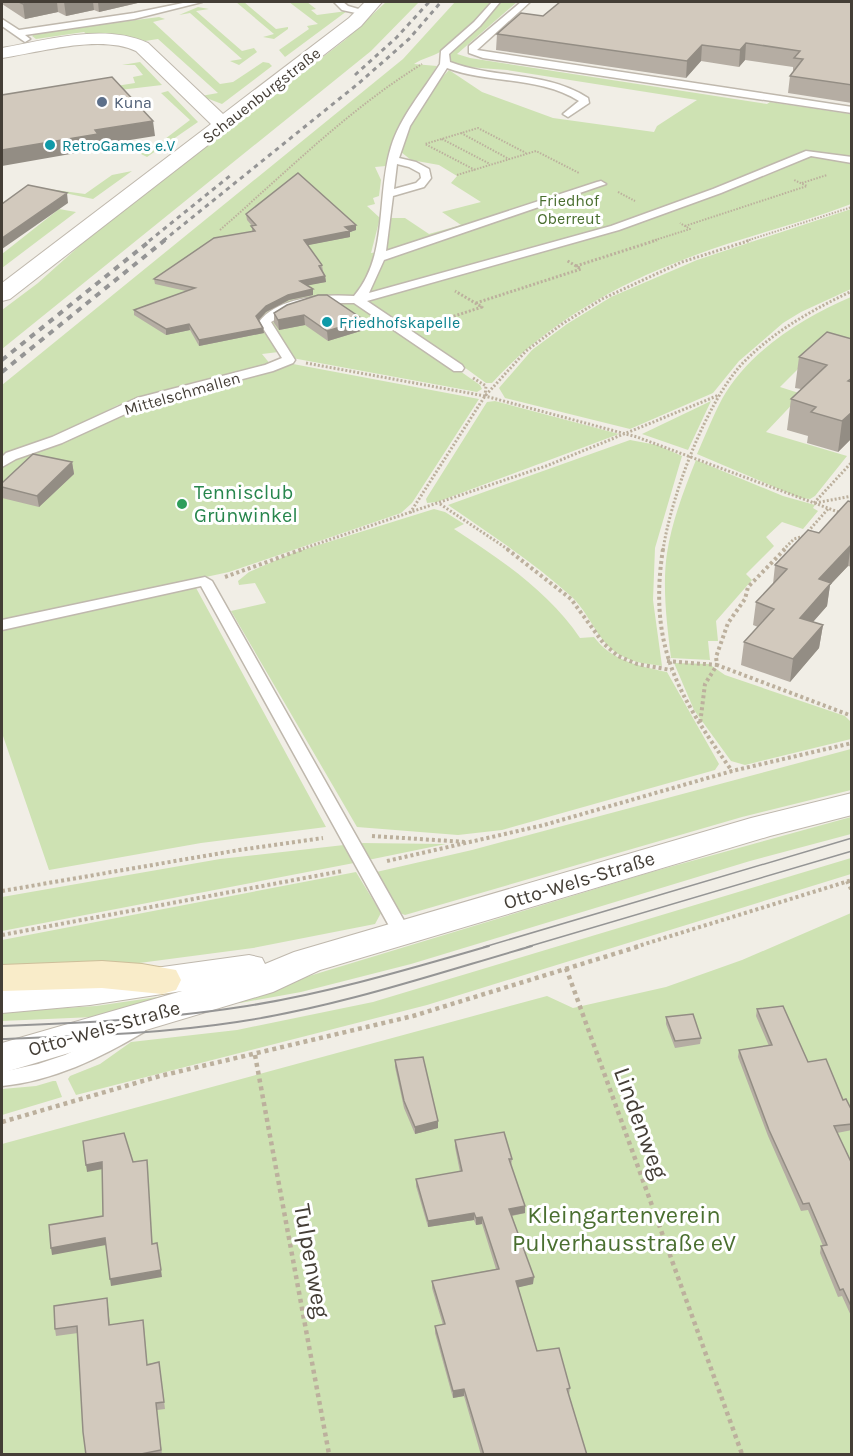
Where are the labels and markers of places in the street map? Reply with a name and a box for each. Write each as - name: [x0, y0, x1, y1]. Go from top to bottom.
- place label: Kuna: [114, 93, 152, 112]
- marker: Kuna: [95, 95, 109, 109]
- place label: RetroGames e.V: [62, 136, 175, 155]
- marker: RetroGames e.V: [43, 138, 57, 152]
- place label: Friedhofskapelle: [339, 313, 460, 332]
- marker: Friedhofskapelle: [320, 315, 334, 329]
- place label: Tennisclub Grünwinkel: [194, 481, 298, 527]
- marker: Tennisclub Grünwinkel: [175, 497, 189, 511]

